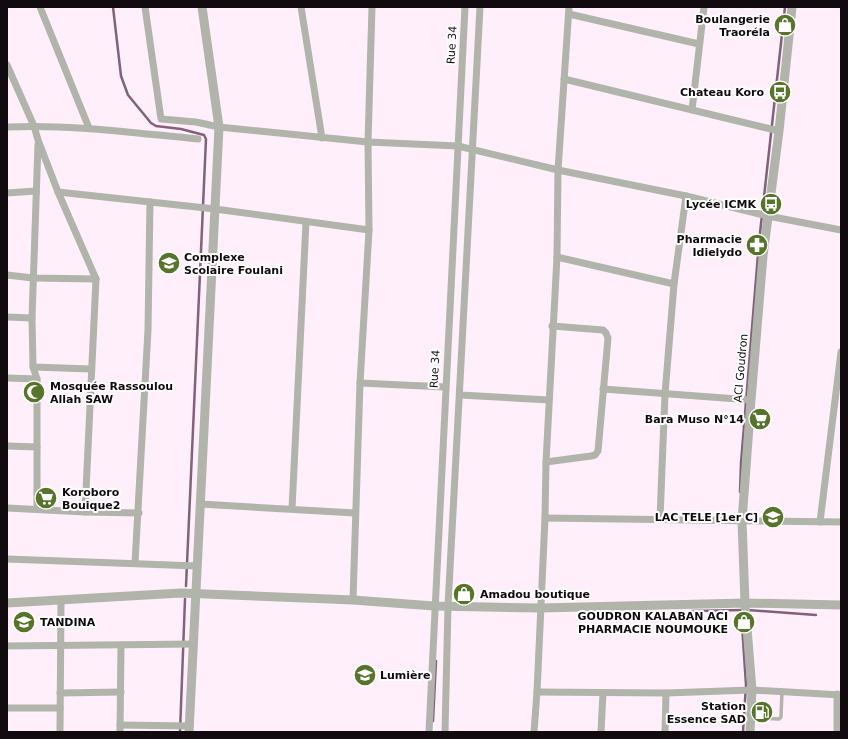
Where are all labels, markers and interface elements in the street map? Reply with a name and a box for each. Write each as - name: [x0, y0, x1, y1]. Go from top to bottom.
- shop icon: Boulangerie Traoréla: [772, 12, 798, 38]
- place label: Boulangerie Traoréla: [695, 13, 770, 39]
- street label: Rue 34: [445, 25, 459, 65]
- bus stop icon: Chateau Koro: [767, 79, 793, 105]
- place label: Chateau Koro: [680, 86, 764, 99]
- bus stop icon: Lycée ICMK: [758, 191, 784, 217]
- place label: Lycée ICMK: [686, 198, 756, 211]
- pharmacy icon: Pharmacie Idielydo: [744, 232, 770, 258]
- place label: Pharmacie Idielydo: [677, 233, 742, 259]
- school or university icon: Complexe Scolaire Foulani: [156, 250, 182, 276]
- place label: Complexe Scolaire Foulani: [184, 251, 283, 277]
- street label: ACI Goudron: [732, 333, 750, 403]
- street label: Rue 34: [428, 349, 442, 389]
- mosque icon: Mosquée Rassoulou Allah SAW: [21, 379, 47, 405]
- place label: Mosquée Rassoulou Allah SAW: [50, 380, 173, 406]
- supermarket icon: Bara Muso N°14: [747, 406, 773, 432]
- place label: Bara Muso N°14: [645, 413, 744, 426]
- supermarket icon: Koroboro Bouique2: [33, 485, 59, 511]
- place label: Koroboro Bouique2: [62, 486, 120, 512]
- school or university icon: LAC TELE [1er C]: [760, 504, 786, 530]
- place label: LAC TELE [1er C]: [655, 511, 758, 524]
- shop icon: Amadou boutique: [451, 581, 477, 607]
- place label: Amadou boutique: [480, 588, 590, 601]
- school or university icon: TANDINA: [11, 609, 37, 635]
- shop icon: GOUDRON KALABAN ACI PHARMACIE NOUMOUKE: [731, 609, 757, 635]
- place label: GOUDRON KALABAN ACI PHARMACIE NOUMOUKE: [578, 610, 728, 636]
- place label: TANDINA: [40, 616, 96, 629]
- school or university icon: Lumière: [352, 662, 378, 688]
- place label: Lumière: [380, 669, 430, 682]
- fuel station icon: Station Essence SAD: [749, 699, 775, 725]
- place label: Station Essence SAD: [667, 700, 746, 726]

